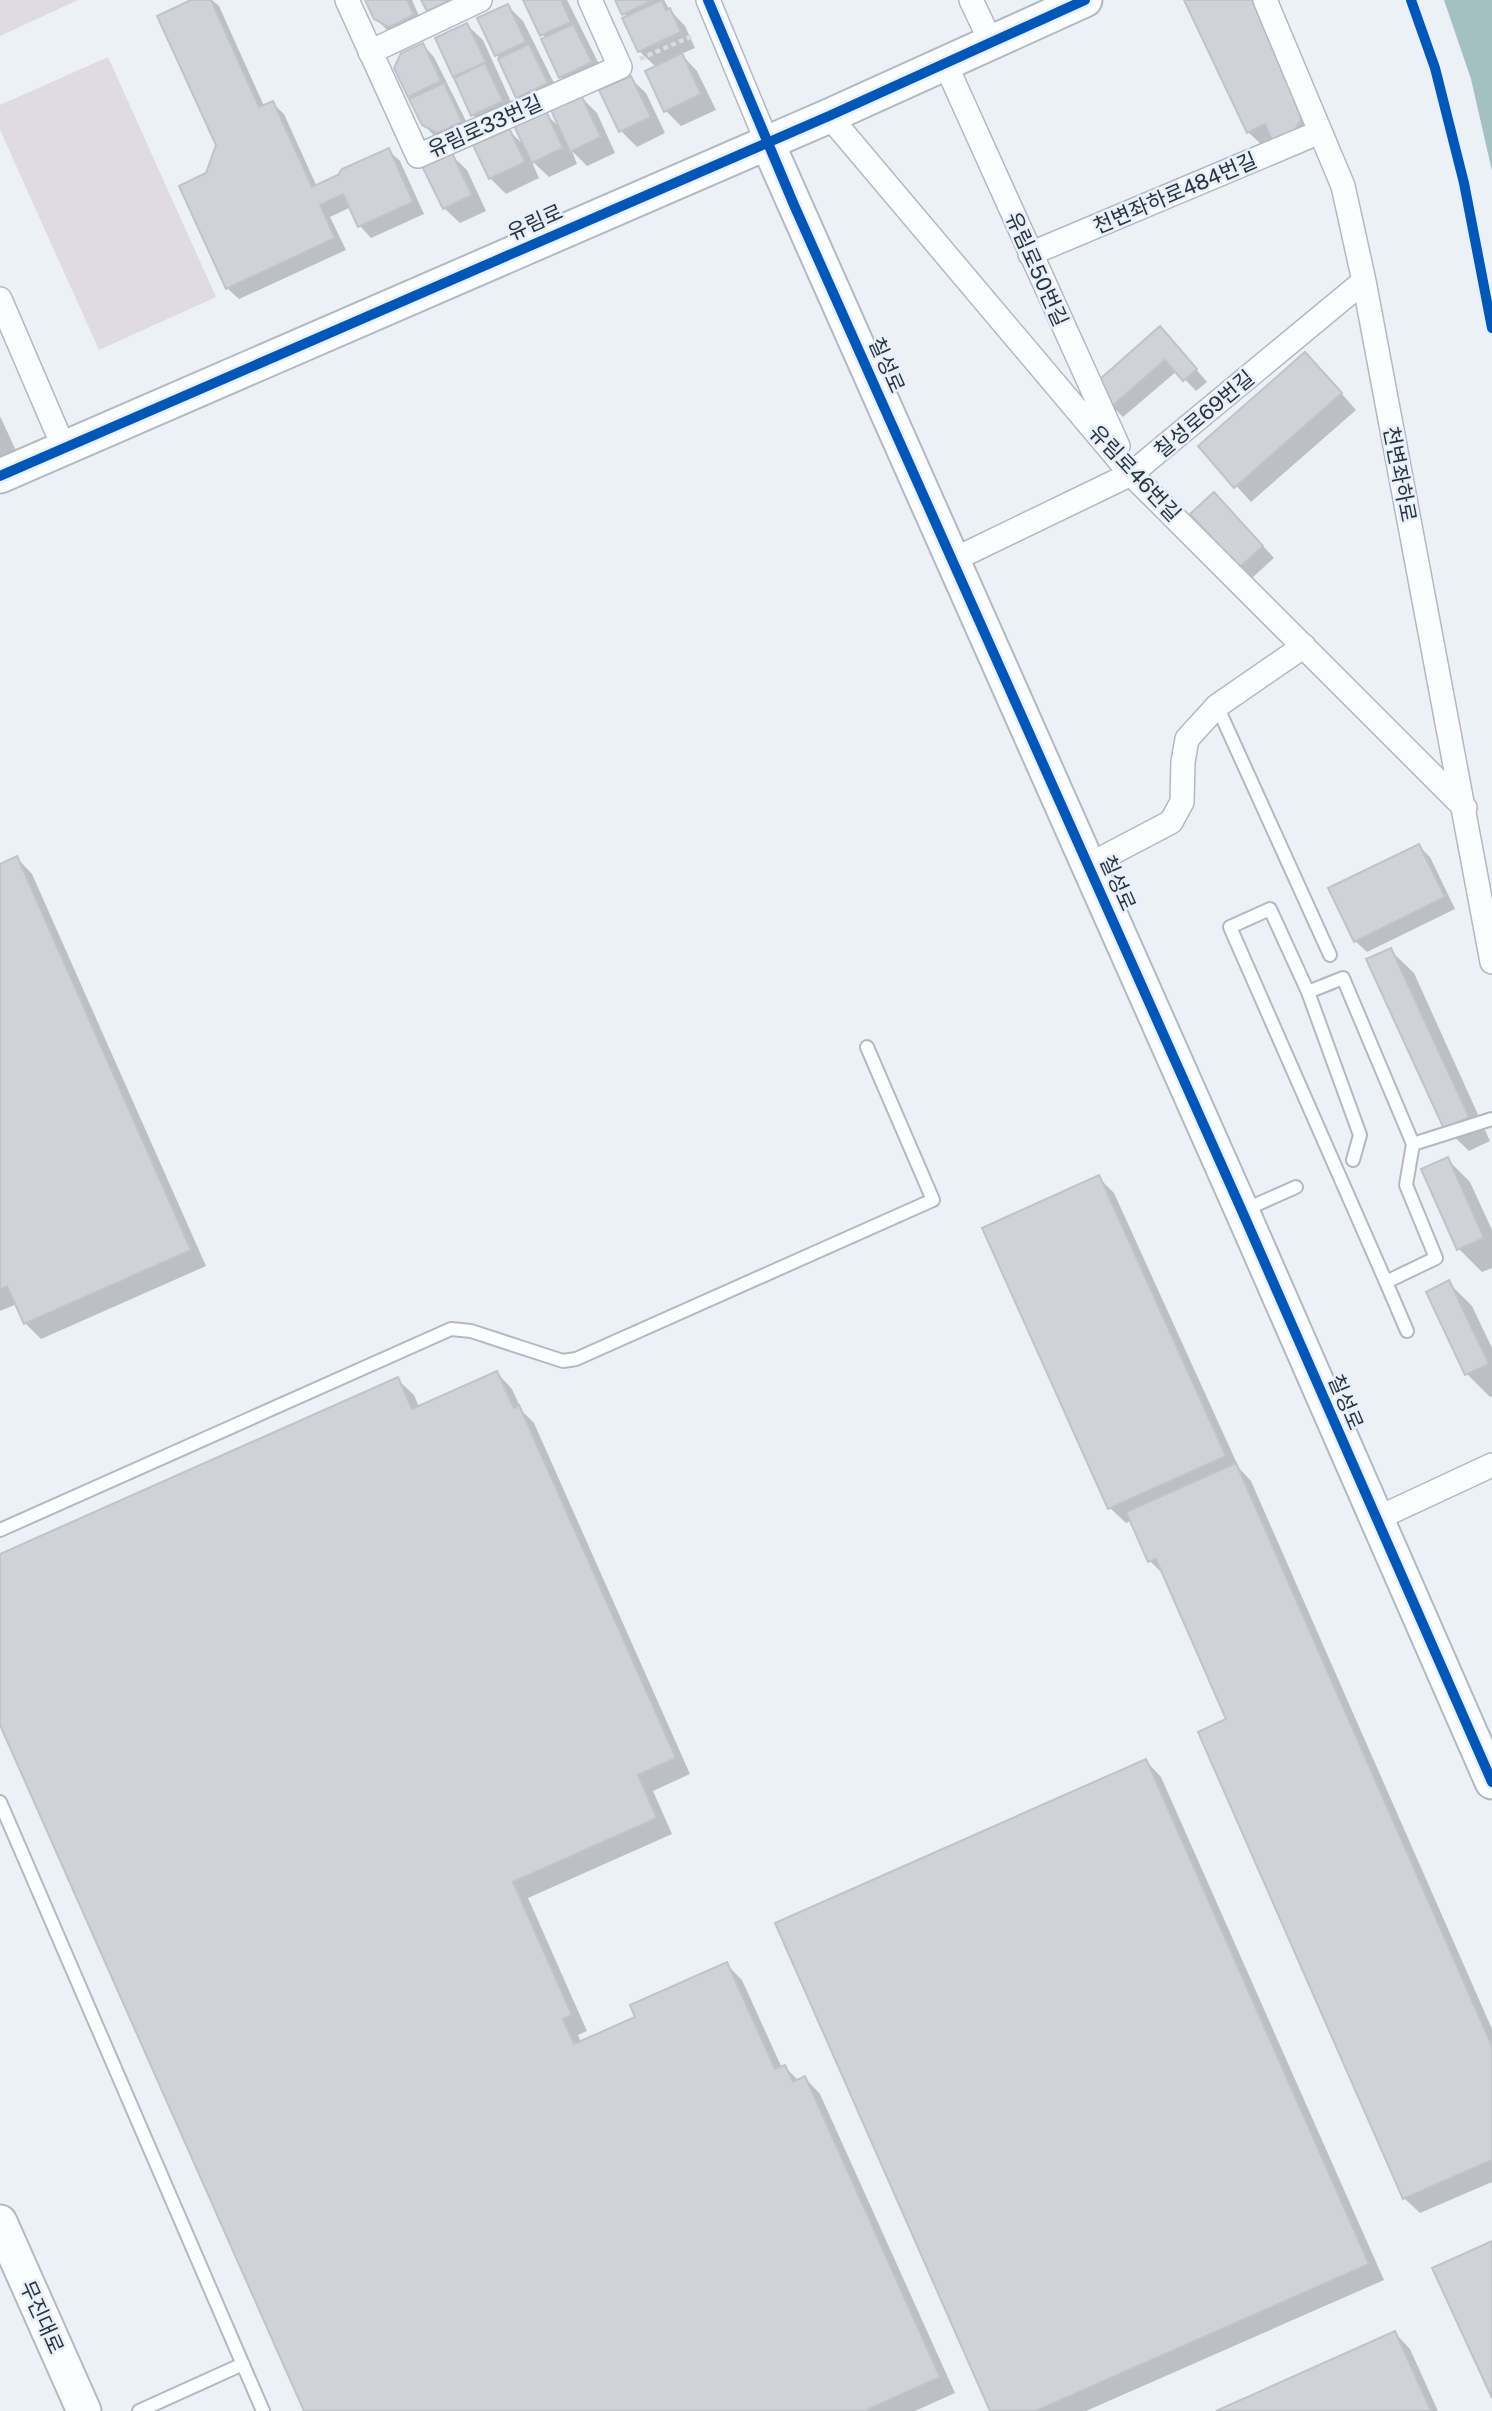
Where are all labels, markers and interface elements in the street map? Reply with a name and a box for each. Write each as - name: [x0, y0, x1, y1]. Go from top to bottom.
- street label: 유림로33번길: [424, 90, 546, 162]
- street label: 천변좌하로484번길: [1089, 147, 1261, 239]
- street label: 유림로: [503, 199, 567, 245]
- street label: 유림로50번길: [1001, 208, 1073, 330]
- street label: 칠성로: [864, 333, 910, 397]
- street label: 칠성로69번길: [1149, 365, 1259, 463]
- street label: 유림로46번길: [1084, 420, 1186, 526]
- street label: 천변좌하로: [1379, 424, 1421, 524]
- street label: 칠성로: [1095, 851, 1141, 915]
- street label: 칠성로: [1323, 1370, 1369, 1434]
- street label: 무진대로: [15, 2277, 69, 2357]

